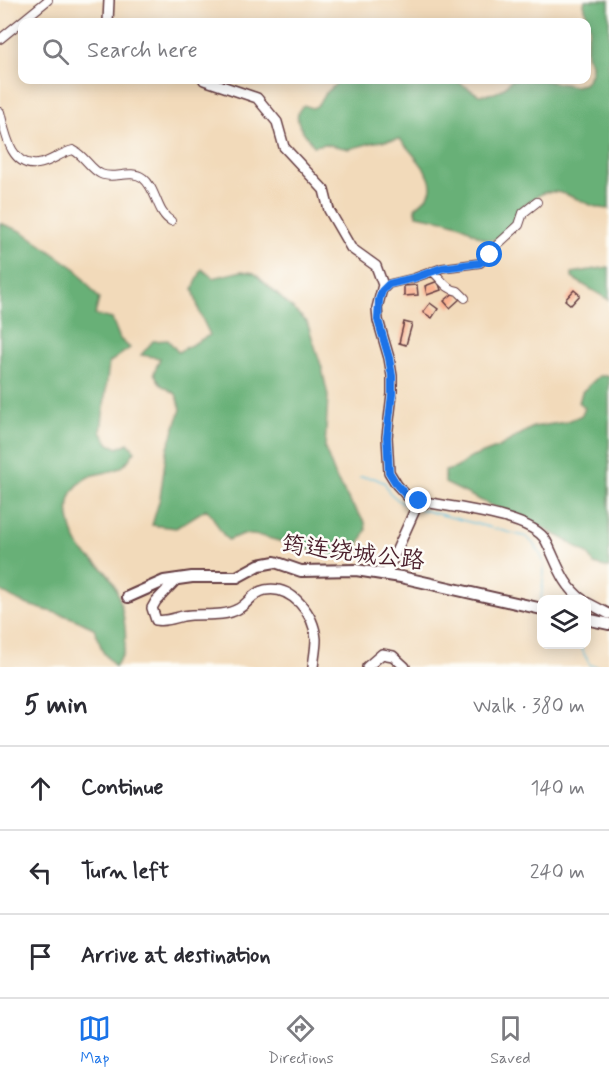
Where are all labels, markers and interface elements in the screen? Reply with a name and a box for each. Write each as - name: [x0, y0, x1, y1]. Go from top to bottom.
- search box: [18, 18, 591, 84]
- icon: search: [39, 35, 72, 68]
- text: Search here: [87, 37, 198, 65]
- route start: [476, 241, 502, 267]
- route end: [405, 487, 431, 513]
- street label: 筠连绕城公路: [279, 529, 426, 578]
- map controls: [537, 595, 591, 649]
- button: layers: [537, 595, 591, 649]
- text: 5 min: [24, 689, 88, 723]
- text: Walk · 380 m: [473, 693, 585, 720]
- icon: ahead: [24, 772, 57, 805]
- text: Continue: [81, 774, 163, 802]
- text: 140 m: [531, 775, 585, 802]
- icon: left: [24, 856, 57, 889]
- text: Turn left: [81, 858, 169, 886]
- text: 240 m: [530, 859, 585, 886]
- icon: arrive: [24, 940, 57, 973]
- text: Arrive at destination: [81, 942, 271, 970]
- tab: Map: [78, 1012, 111, 1069]
- tab: Directions: [268, 1012, 334, 1069]
- tab: Saved: [490, 1012, 531, 1069]

